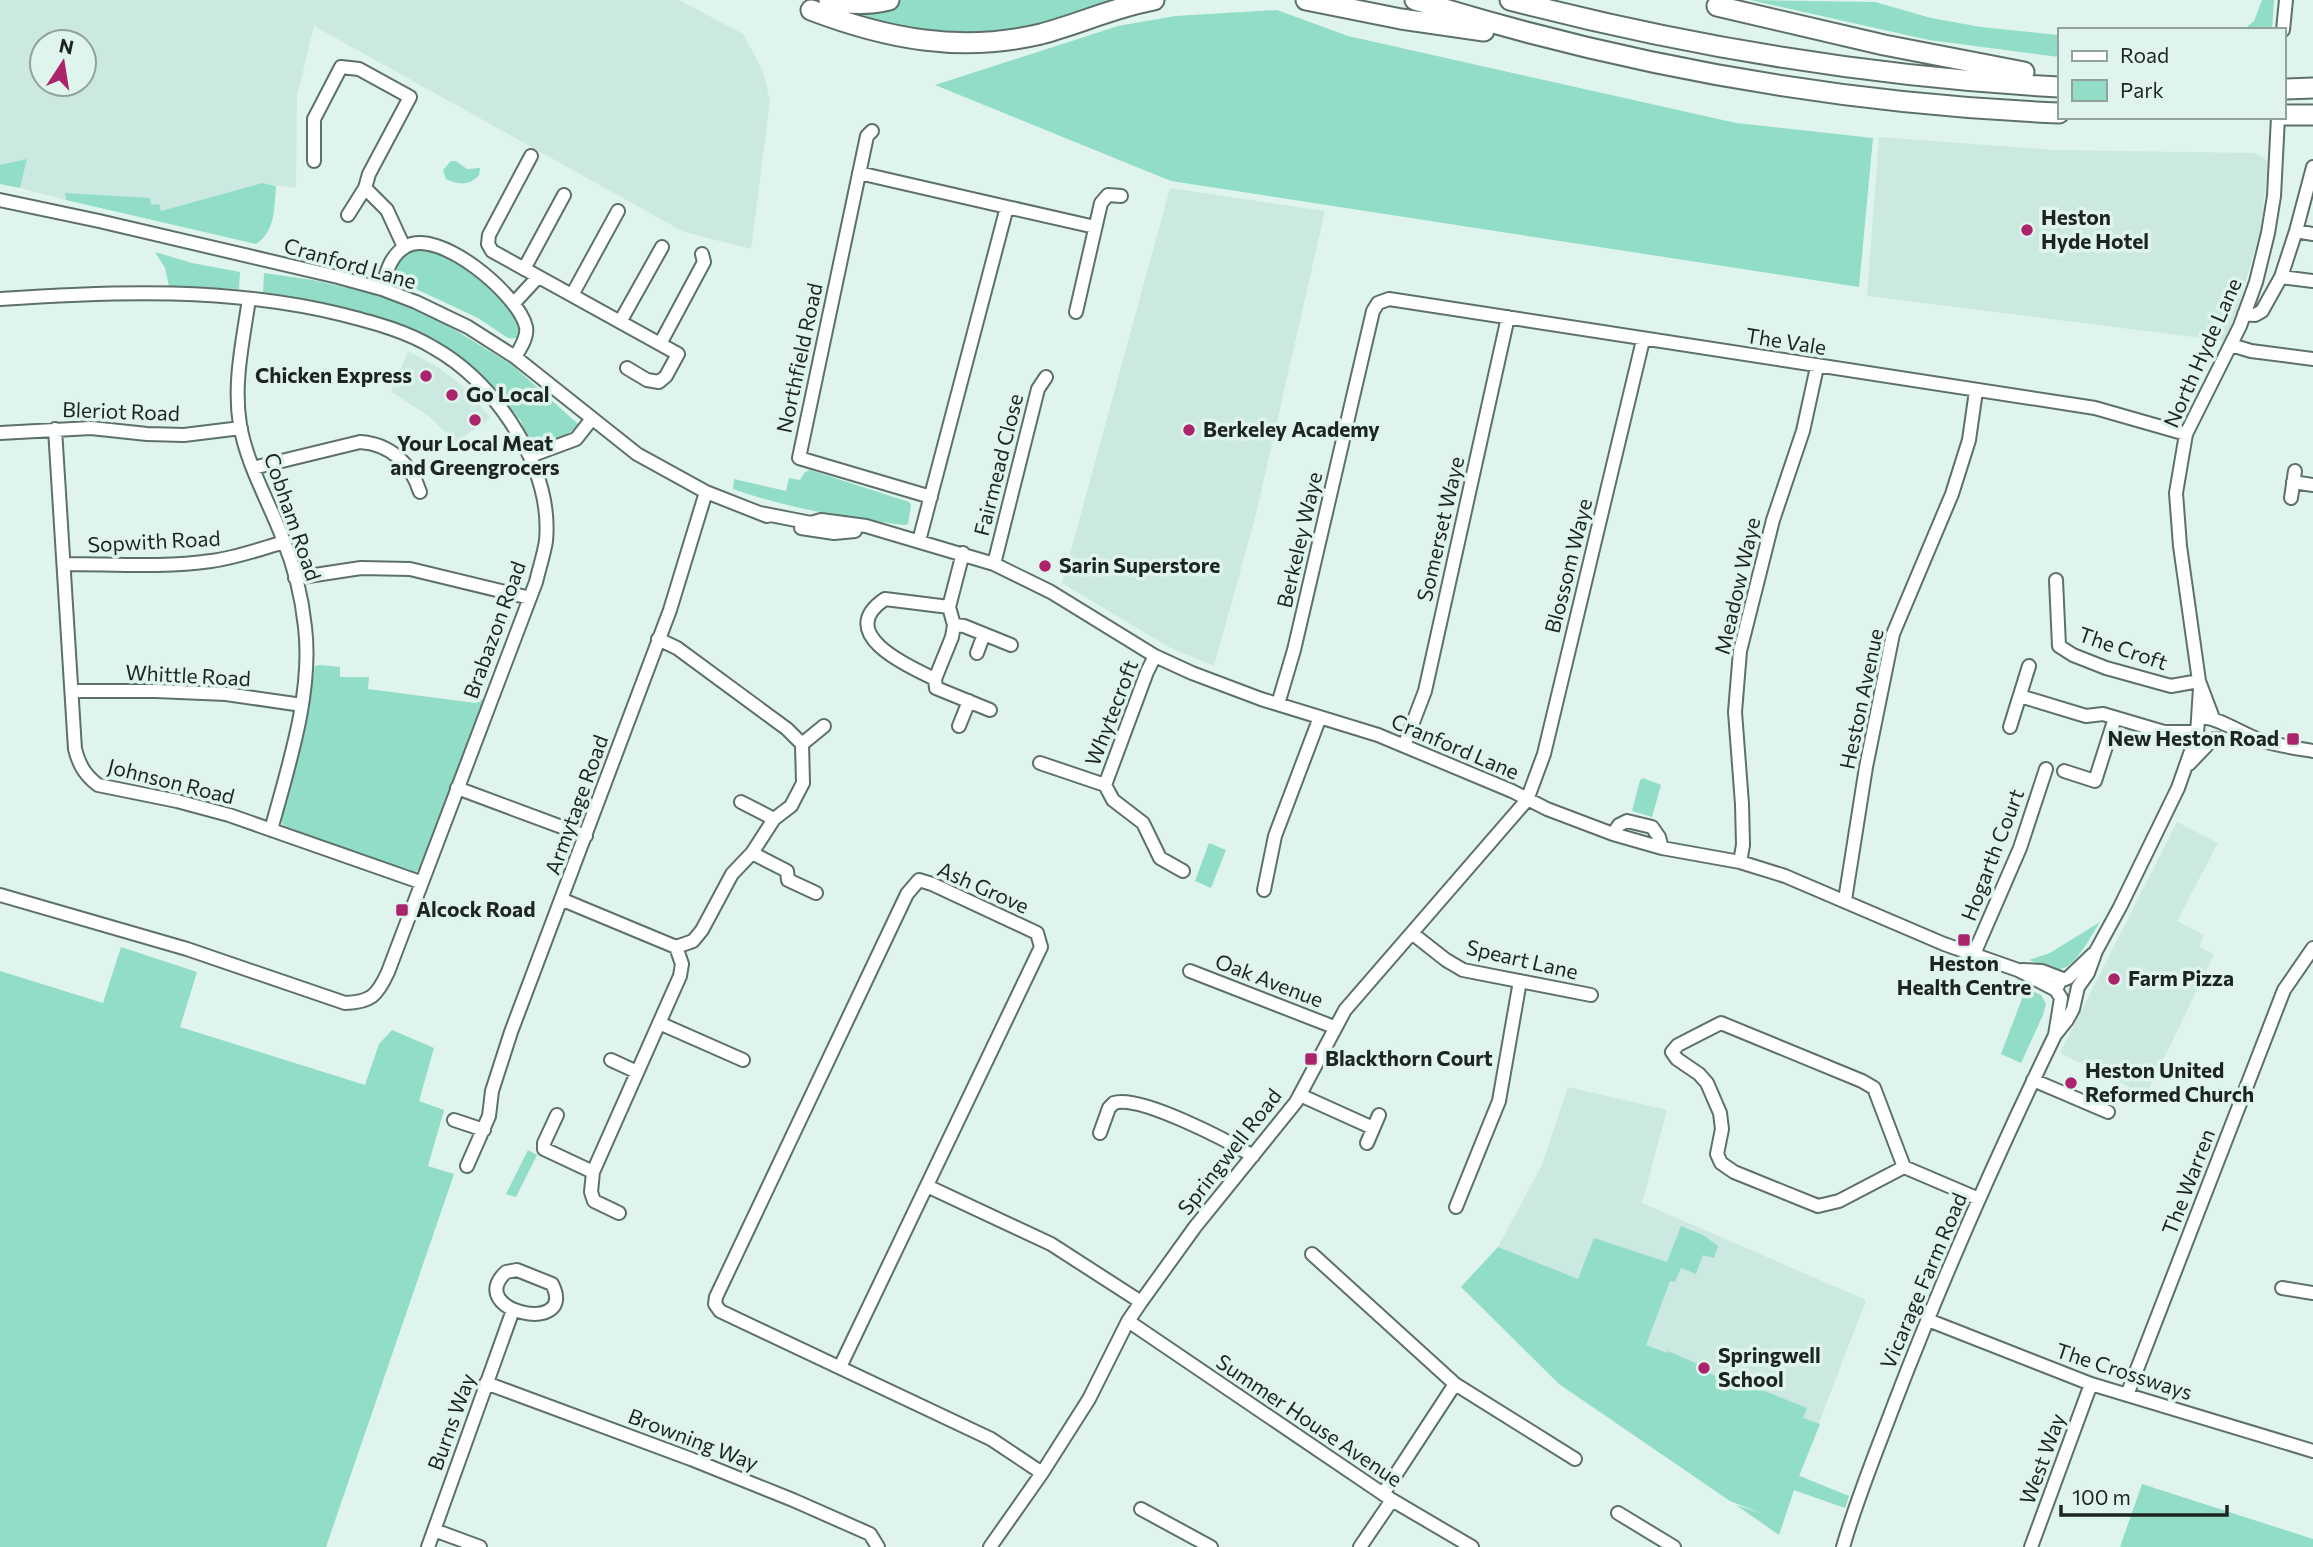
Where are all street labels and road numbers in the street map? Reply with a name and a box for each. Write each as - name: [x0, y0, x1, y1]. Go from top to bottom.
- street label: Cranford Lane: [282, 232, 419, 293]
- street label: North Hyde Lane: [2157, 274, 2246, 431]
- street label: Northfield Road: [770, 280, 827, 435]
- street label: The Vale: [1744, 322, 1828, 359]
- street label: Fairmead Close: [968, 391, 1027, 538]
- street label: Bleriot Road: [62, 396, 180, 425]
- street label: Cobham Road: [260, 449, 327, 584]
- street label: Somerset Waye: [1411, 454, 1468, 604]
- street label: Berkeley Waye: [1271, 469, 1326, 610]
- street label: Blossom Waye: [1539, 496, 1596, 636]
- street label: Meadow Waye: [1709, 515, 1764, 657]
- street label: Sopwith Road: [87, 525, 221, 556]
- street label: Brabazon Road: [457, 557, 530, 702]
- street label: The Croft: [2076, 621, 2171, 674]
- street label: Heston Avenue: [1833, 626, 1888, 771]
- street label: Whytecroft: [1079, 656, 1142, 769]
- street label: Whittle Road: [125, 659, 251, 690]
- street label: Cranford Lane: [1388, 708, 1523, 784]
- street label: Armytage Road: [539, 731, 612, 878]
- street label: Johnson Road: [105, 753, 237, 808]
- street label: Hogarth Court: [1955, 785, 2028, 924]
- street label: Ash Grove: [934, 855, 1033, 918]
- street label: Speart Lane: [1464, 934, 1581, 984]
- street label: Oak Avenue: [1212, 948, 1327, 1012]
- street label: Springwell Road: [1172, 1083, 1286, 1219]
- street label: The Warren: [2156, 1125, 2219, 1238]
- street label: Vicarage Farm Road: [1874, 1189, 1971, 1372]
- street label: The Crossways: [2053, 1337, 2196, 1404]
- street label: Summer House Avenue: [1212, 1348, 1408, 1491]
- street label: Burns Way: [422, 1370, 480, 1473]
- street label: Browning Way: [625, 1402, 762, 1475]
- street label: West Way: [2014, 1409, 2070, 1507]

